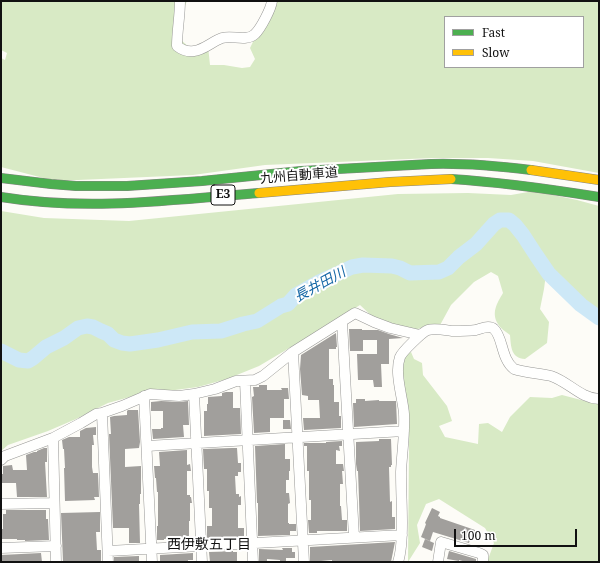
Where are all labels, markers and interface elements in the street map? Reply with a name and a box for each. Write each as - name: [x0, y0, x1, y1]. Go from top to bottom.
- legend: [444, 16, 584, 68]
- text: Fast: [482, 24, 505, 41]
- text: Slow: [482, 44, 510, 61]
- street label: 九州自動車道: [259, 165, 339, 187]
- road number: E3: [211, 185, 235, 205]
- water label: 長井田川: [291, 264, 349, 306]
- scale bar: [456, 521, 579, 547]
- text: 100 m: [461, 527, 496, 544]
- district label: 西伊敷五丁目: [167, 537, 251, 553]

